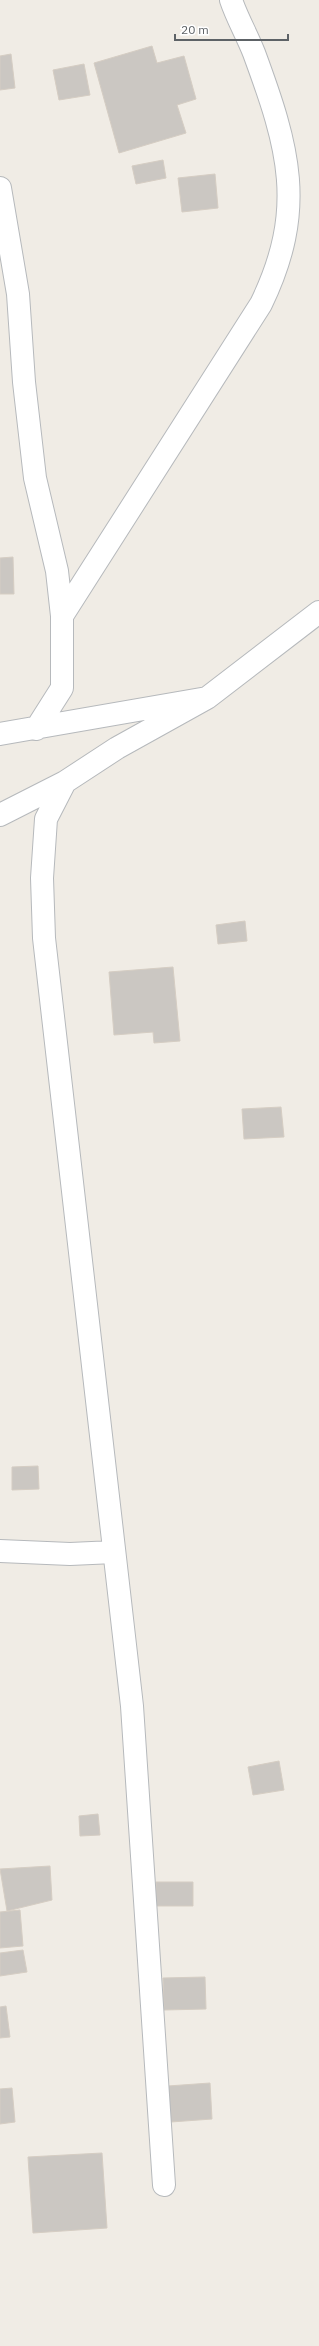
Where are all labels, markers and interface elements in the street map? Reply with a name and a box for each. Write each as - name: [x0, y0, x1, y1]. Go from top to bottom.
- scale bar: [175, 16, 288, 42]
- text: 20 m: [181, 22, 209, 37]

